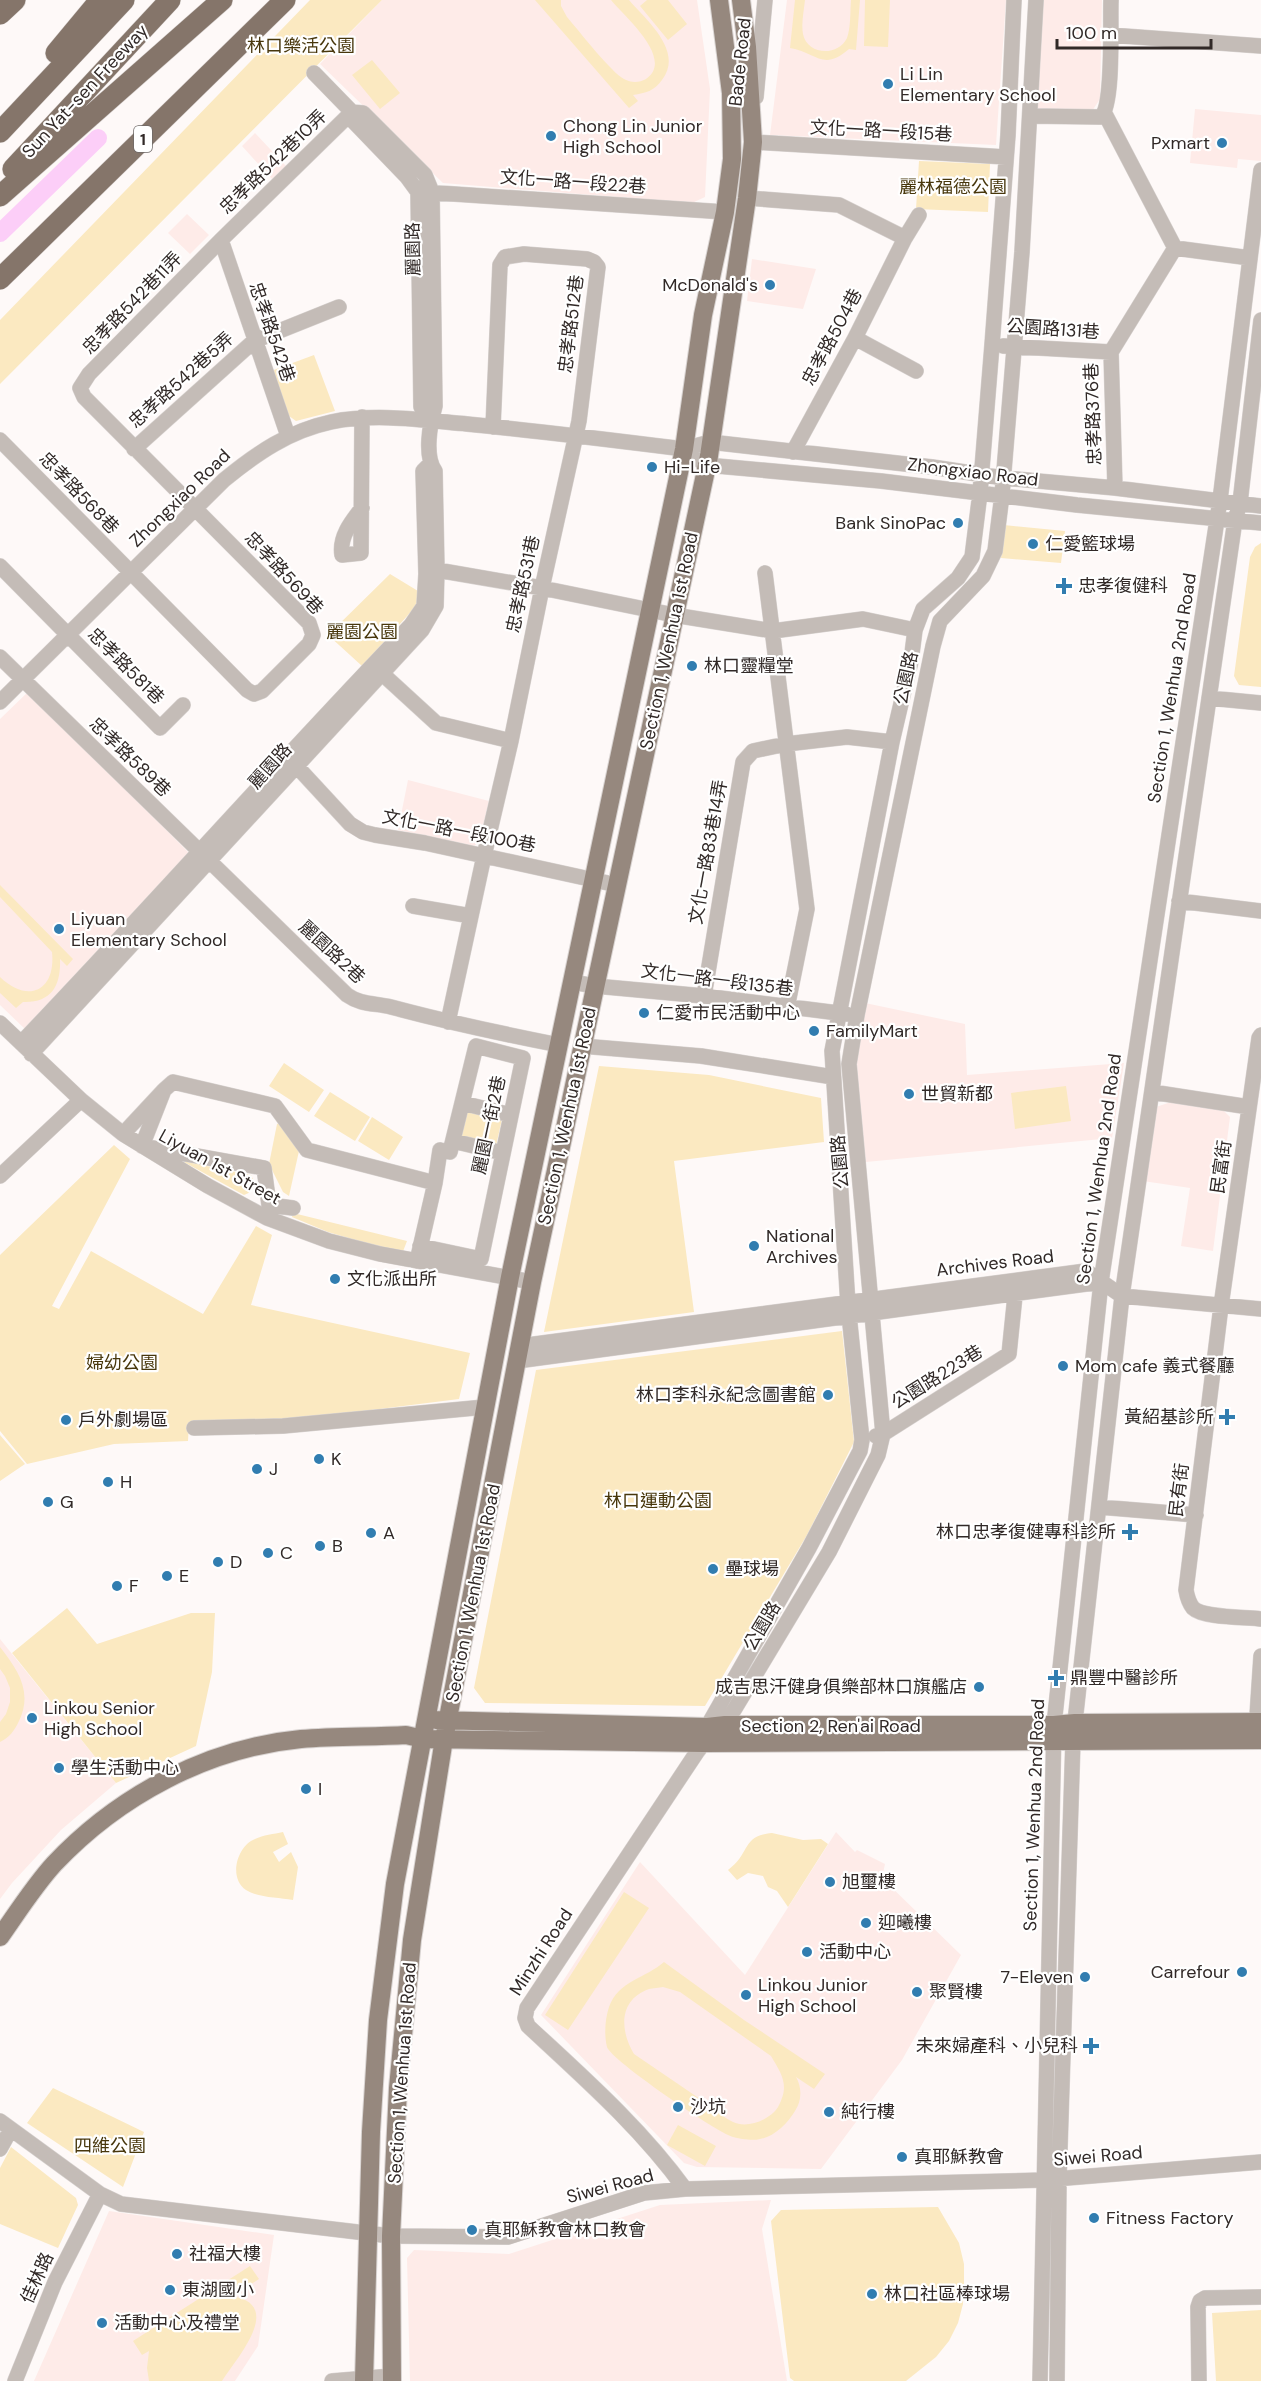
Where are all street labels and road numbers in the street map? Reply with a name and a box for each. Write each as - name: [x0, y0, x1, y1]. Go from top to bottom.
- street label: Bade Road: [723, 17, 757, 107]
- street label: Sun Yat-sen Freeway: [17, 19, 153, 163]
- street label: 忠孝路542巷10弄: [214, 105, 332, 219]
- street label: 文化一路一段15巷: [809, 115, 953, 147]
- road number: 1: [134, 126, 152, 152]
- street label: 文化一路一段22巷: [499, 165, 647, 199]
- street label: 麗園路: [401, 222, 425, 276]
- street label: 忠孝路542巷11弄: [77, 247, 187, 359]
- street label: 忠孝路512巷: [553, 273, 589, 375]
- street label: 忠孝路542巷: [244, 279, 300, 385]
- street label: 忠孝路504巷: [796, 284, 868, 390]
- street label: 公園路131巷: [1005, 314, 1101, 344]
- street label: 忠孝路542巷5弄: [123, 326, 239, 434]
- street label: 忠孝路376巷: [1079, 362, 1107, 466]
- street label: Zhongxiao Road: [124, 444, 236, 552]
- street label: 忠孝路568巷: [34, 447, 124, 539]
- street label: Zhongxiao Road: [906, 452, 1040, 492]
- street label: 忠孝路569巷: [239, 526, 329, 620]
- street label: Section 1, Wenhua 1st Road: [634, 530, 704, 752]
- street label: 忠孝路531巷: [501, 533, 545, 635]
- street label: Section 1, Wenhua 2nd Road: [1142, 571, 1202, 805]
- street label: 忠孝路581巷: [82, 622, 170, 710]
- street label: 公園路: [889, 649, 923, 707]
- street label: 忠孝路589巷: [84, 712, 176, 802]
- street label: 麗園路: [243, 738, 297, 794]
- street label: 文化一路83巷14弄: [683, 778, 733, 926]
- street label: 文化一路一段100巷: [380, 804, 538, 858]
- street label: 麗園路2巷: [294, 915, 370, 989]
- street label: 文化一路一段135巷: [639, 959, 795, 1001]
- street label: Section 1, Wenhua 1st Road: [532, 1005, 602, 1227]
- street label: Section 1, Wenhua 2nd Road: [1071, 1052, 1127, 1286]
- street label: 麗園一街2巷: [467, 1073, 511, 1177]
- street label: Liyuan 1st Street: [155, 1123, 285, 1211]
- street label: 公園路: [826, 1134, 854, 1190]
- street label: 民富街: [1205, 1139, 1237, 1195]
- street label: Archives Road: [935, 1244, 1055, 1282]
- street label: 公園路223巷: [887, 1339, 987, 1415]
- street label: 民有街: [1164, 1462, 1194, 1518]
- street label: Section 1, Wenhua 1st Road: [440, 1482, 506, 1704]
- street label: 公園路: [738, 1597, 786, 1655]
- street label: Section 1, Wenhua 2nd Road: [1018, 1698, 1050, 1932]
- street label: Section 2, Ren'ai Road: [741, 1714, 921, 1738]
- street label: Minzhi Road: [504, 1904, 578, 2000]
- street label: Section 1, Wenhua 1st Road: [382, 1961, 422, 2185]
- street label: Siwei Road: [1052, 2140, 1144, 2172]
- street label: Siwei Road: [564, 2163, 656, 2209]
- street label: 佳林路: [15, 2248, 59, 2308]

